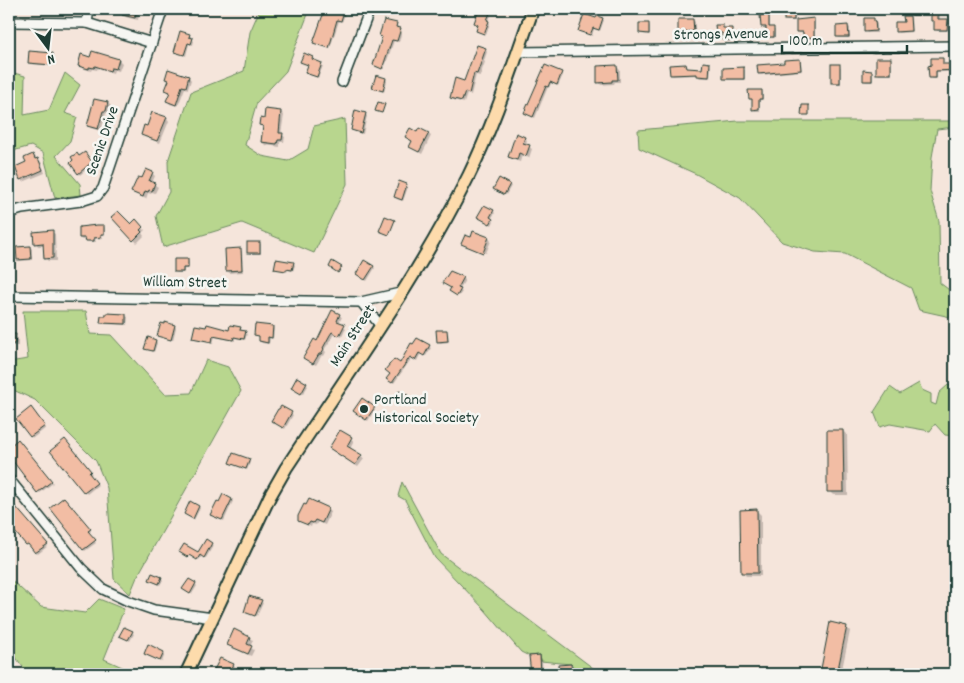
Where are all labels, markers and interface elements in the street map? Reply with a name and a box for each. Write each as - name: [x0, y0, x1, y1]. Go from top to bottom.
- north arrow: [22, 22, 72, 72]
- scale bar: [782, 22, 906, 54]
- street label: Strongs Avenue: [674, 23, 768, 47]
- text: 100 m: [789, 31, 822, 53]
- text: N: [45, 48, 57, 69]
- street label: Scenic Drive: [80, 103, 126, 179]
- street label: William Street: [143, 271, 227, 295]
- street label: Main Street: [324, 300, 382, 372]
- place label: Portland Historical Society: [374, 389, 479, 430]
- marker: Portland Historical Society: [358, 403, 370, 415]

